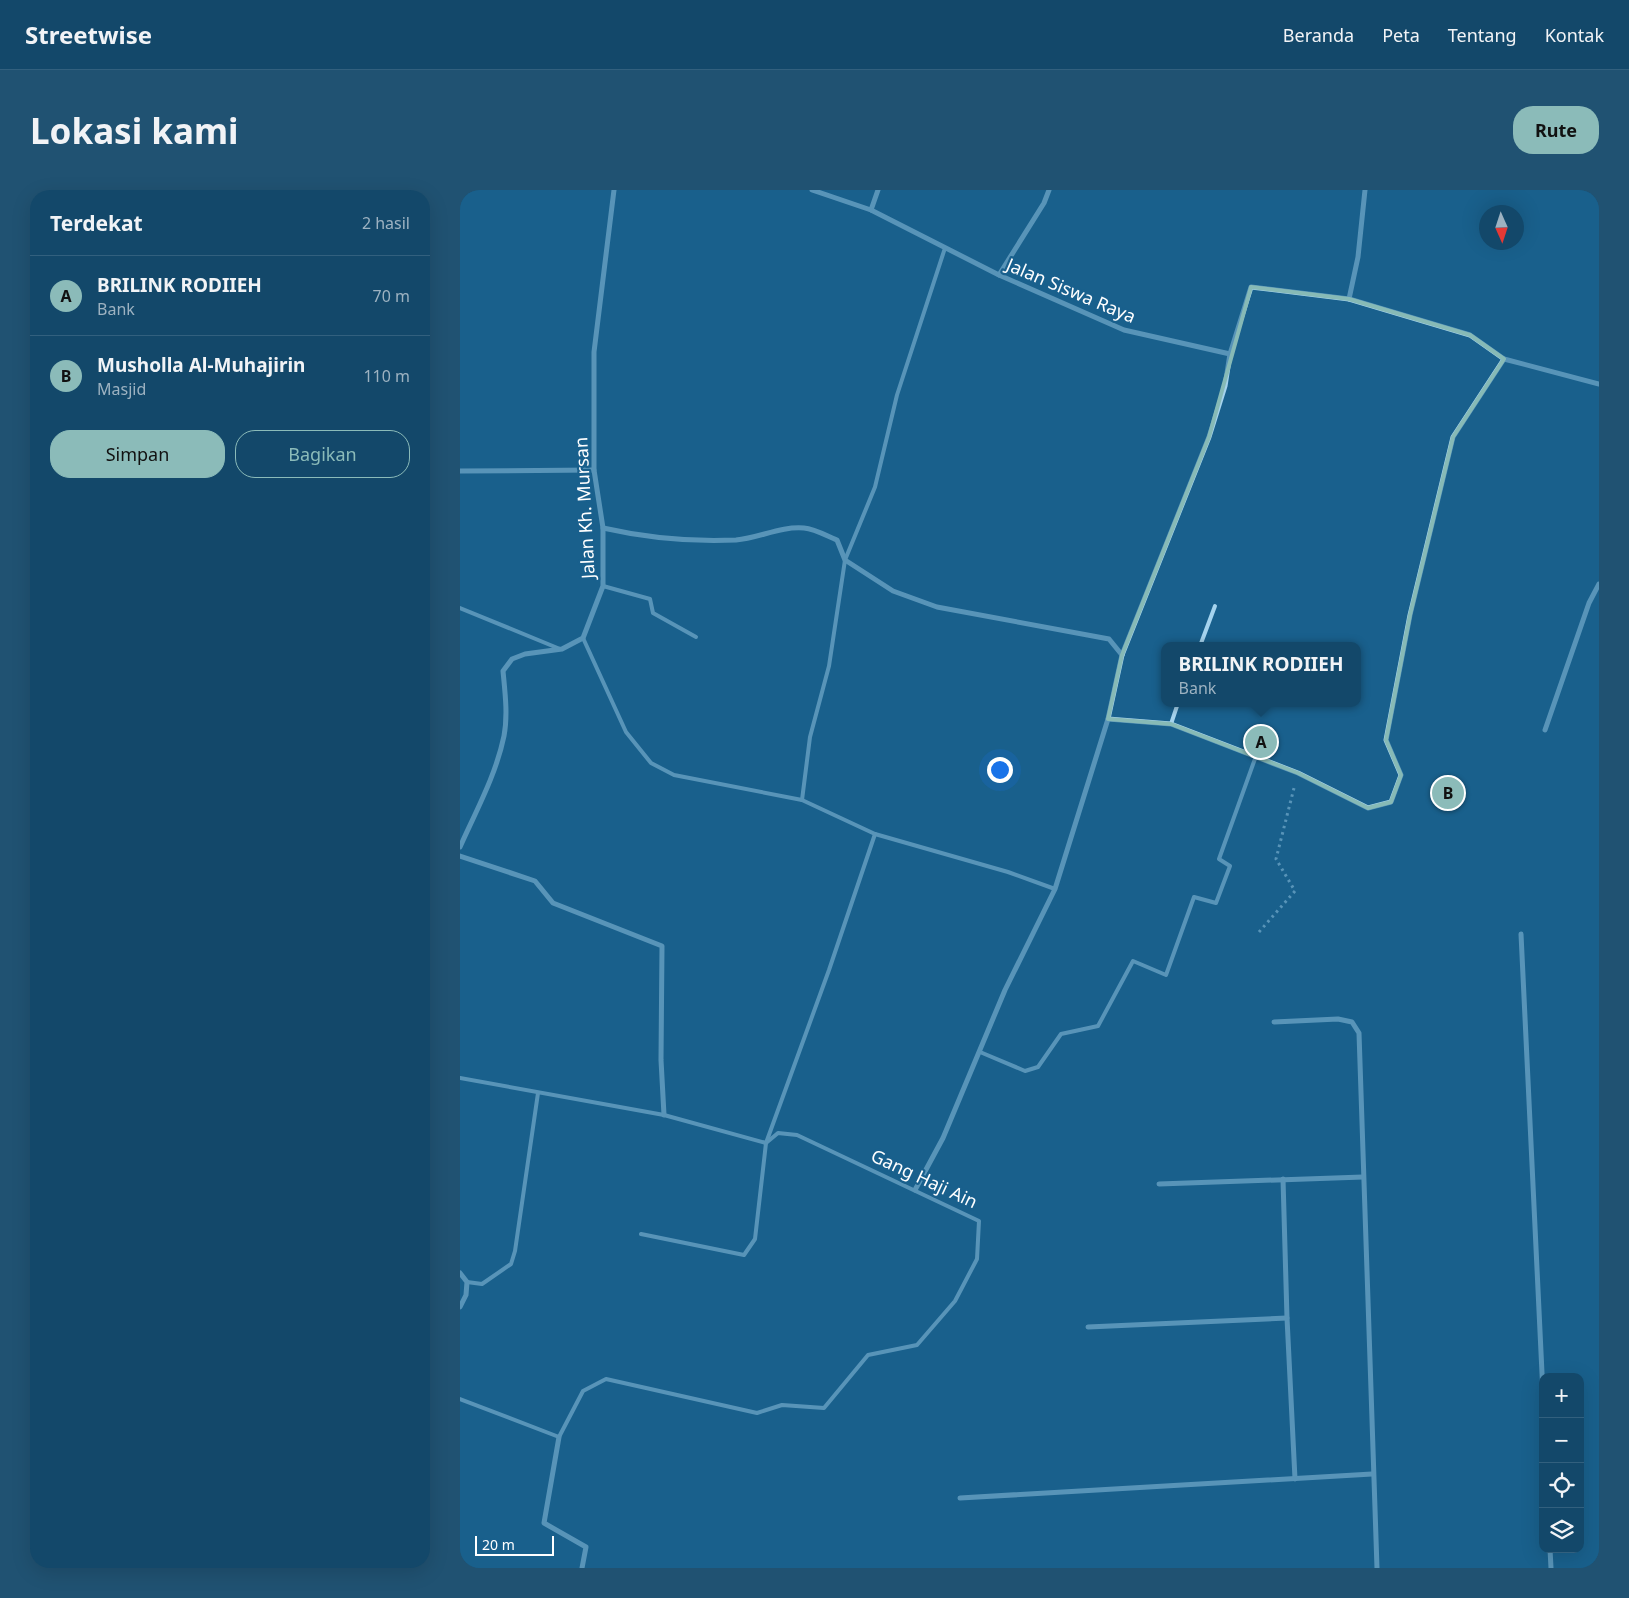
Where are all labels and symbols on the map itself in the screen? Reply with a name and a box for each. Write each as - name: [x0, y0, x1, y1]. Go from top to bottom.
- north arrow: [1479, 205, 1524, 250]
- street label: Jalan Siswa Raya: [1001, 251, 1140, 328]
- street label: Jalan Kh. Mursan: [568, 436, 600, 582]
- pin: A: [1245, 723, 1277, 761]
- your location: [987, 757, 1013, 783]
- pin: B: [1432, 774, 1464, 812]
- street label: Gang Haji Ain: [867, 1143, 981, 1213]
- scale bar: [475, 1533, 554, 1556]

